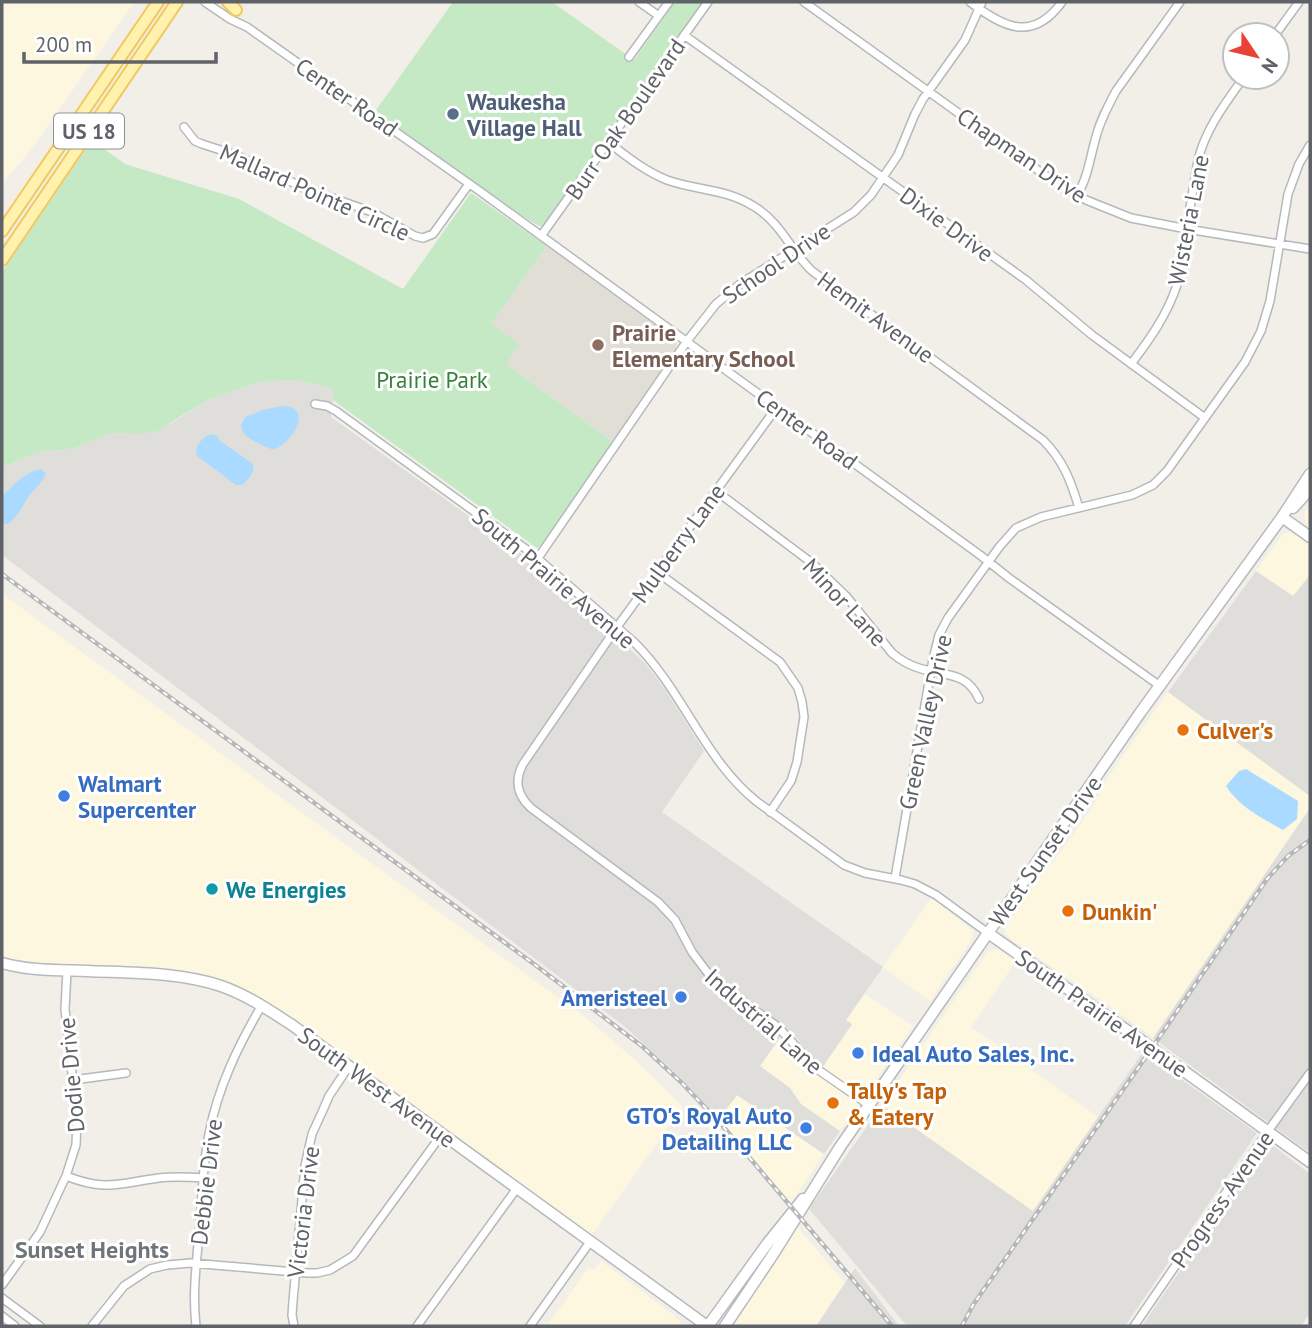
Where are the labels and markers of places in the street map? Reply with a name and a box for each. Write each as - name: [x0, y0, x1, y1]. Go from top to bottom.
- place label: Waukesha Village Hall: [466, 87, 582, 142]
- marker: Waukesha Village Hall: [445, 106, 461, 122]
- place label: Prairie Elementary School: [612, 318, 795, 373]
- marker: Prairie Elementary School: [590, 337, 606, 353]
- place label: Culver's: [1197, 716, 1273, 745]
- marker: Culver's: [1175, 722, 1191, 738]
- place label: Walmart Supercenter: [78, 769, 197, 824]
- marker: Walmart Supercenter: [56, 788, 72, 804]
- place label: We Energies: [226, 875, 347, 904]
- marker: We Energies: [204, 881, 220, 897]
- place label: Dunkin': [1082, 897, 1158, 926]
- marker: Dunkin': [1060, 903, 1076, 919]
- place label: Ameristeel: [561, 983, 667, 1012]
- marker: Ameristeel: [673, 989, 689, 1005]
- place label: Ideal Auto Sales, Inc.: [872, 1039, 1075, 1068]
- marker: Ideal Auto Sales, Inc.: [850, 1045, 866, 1061]
- place label: Tally's Tap & Eatery: [847, 1076, 947, 1131]
- marker: Tally's Tap & Eatery: [825, 1095, 841, 1111]
- place label: GTO's Royal Auto Detailing LLC: [626, 1101, 792, 1156]
- marker: GTO's Royal Auto Detailing LLC: [798, 1120, 814, 1136]

